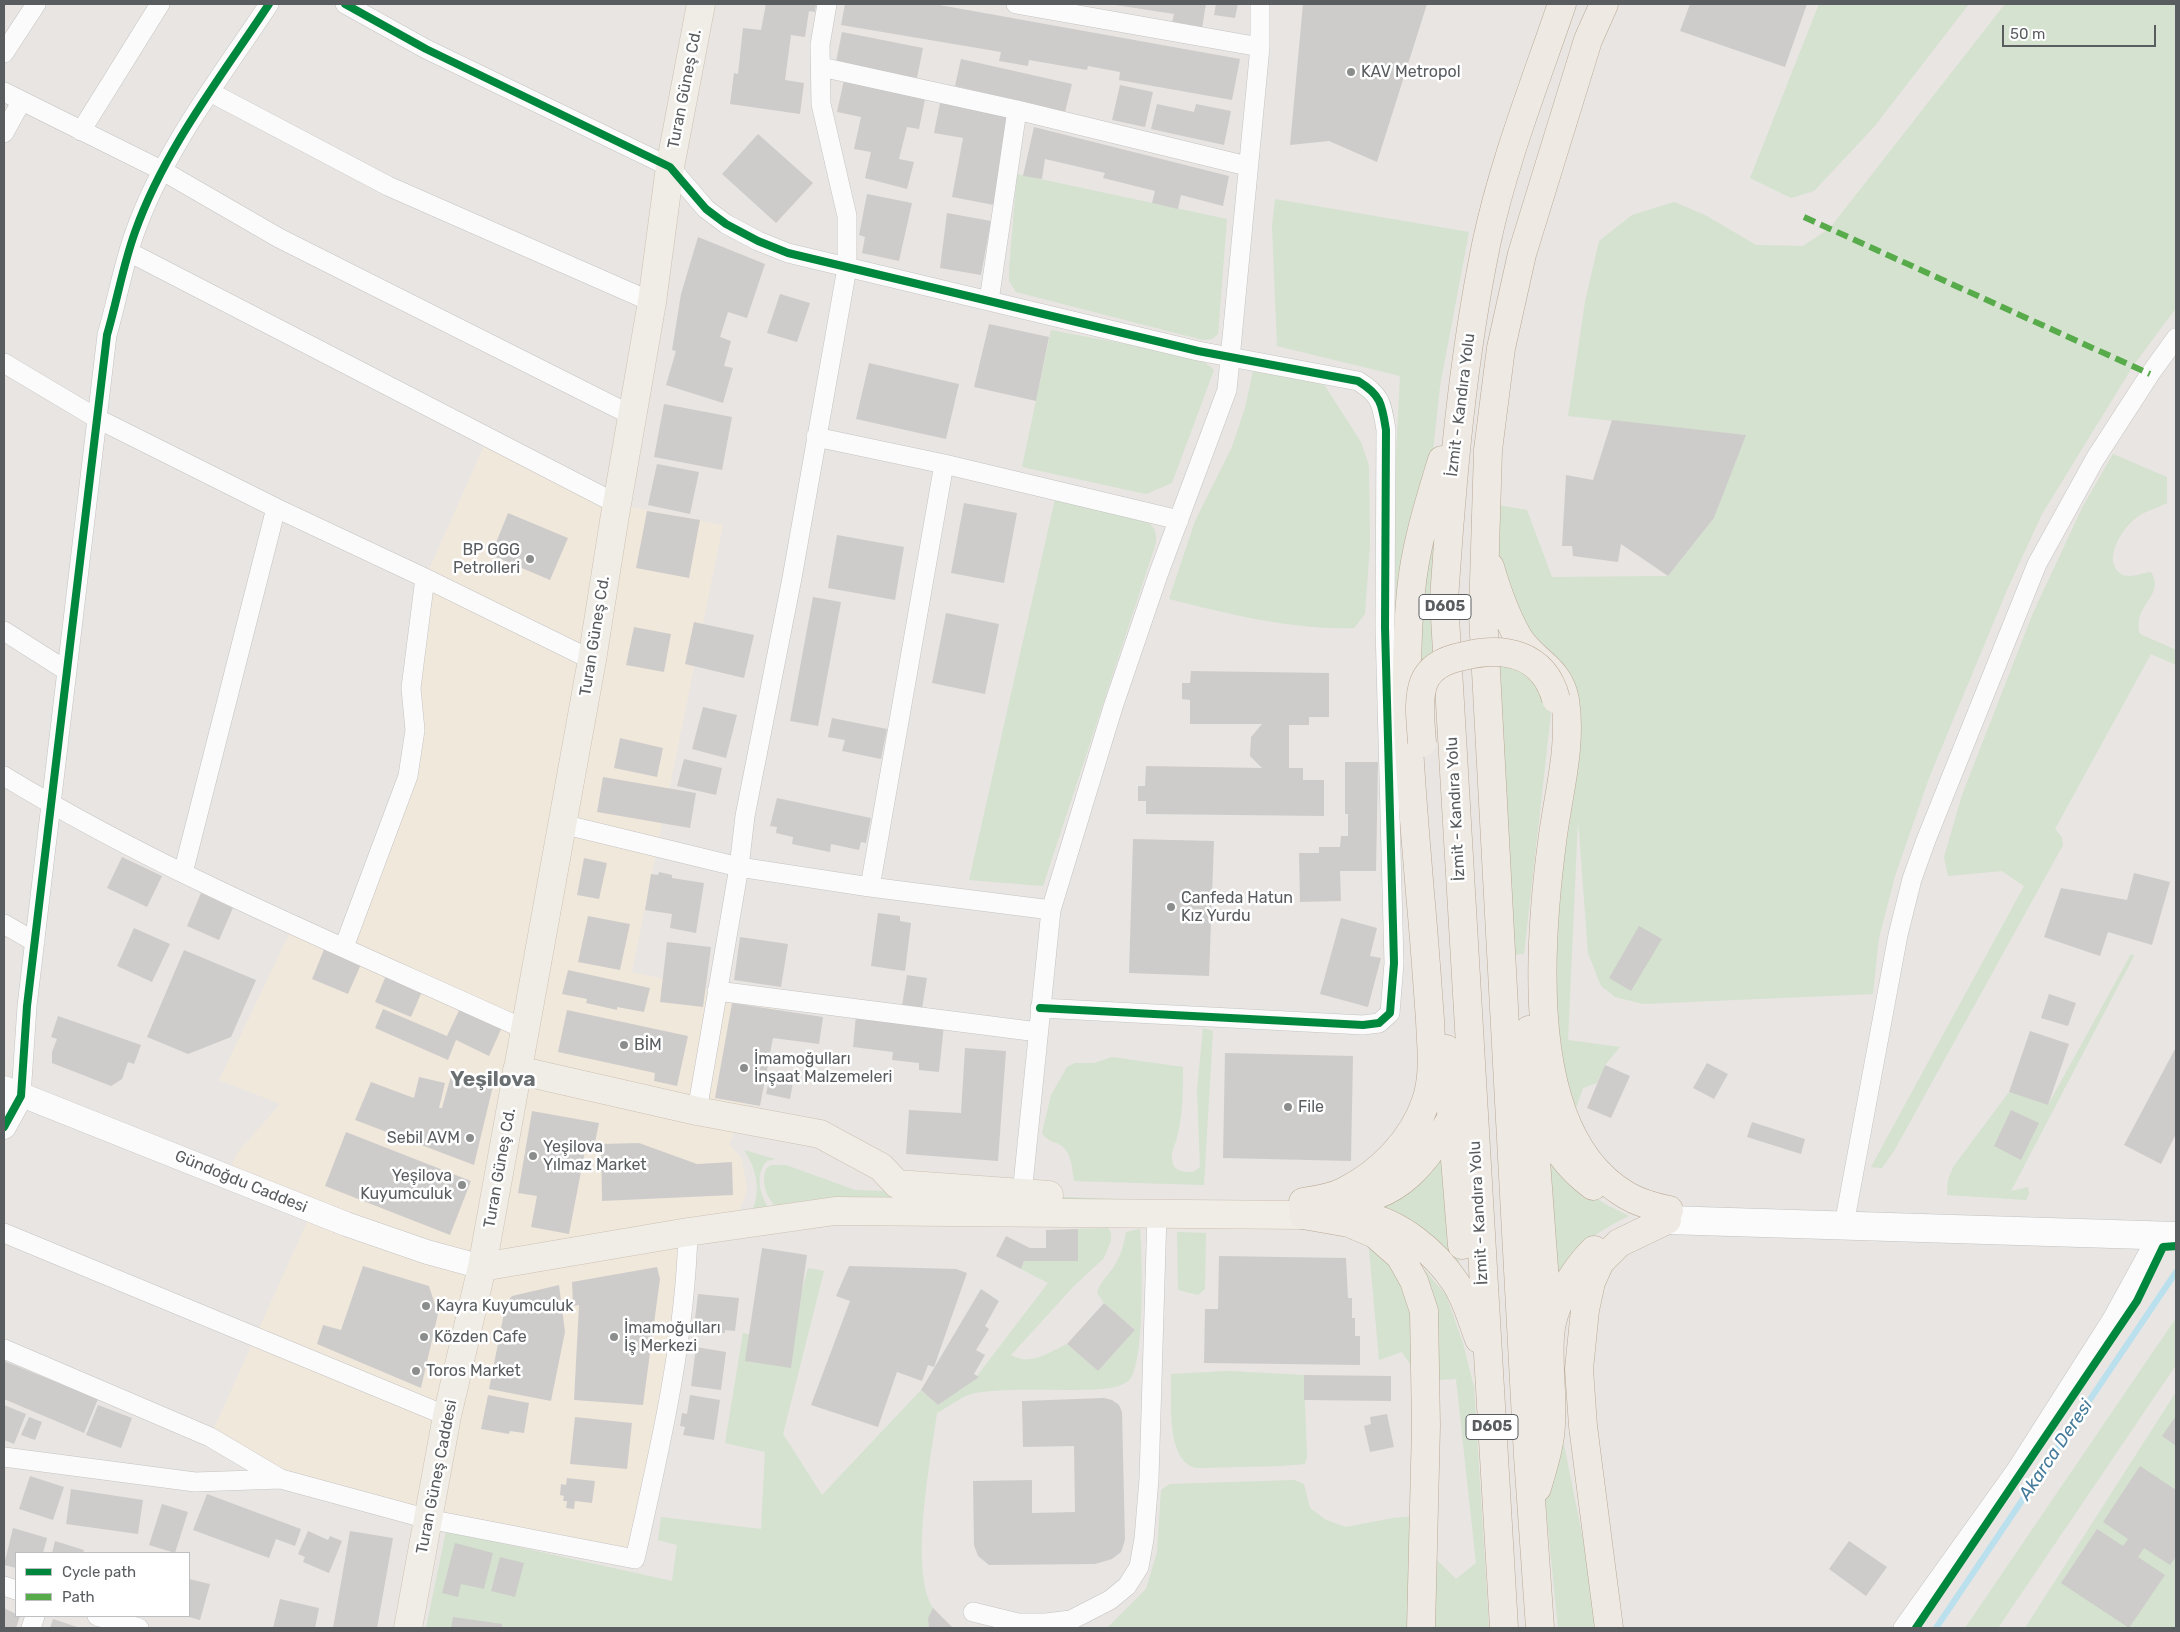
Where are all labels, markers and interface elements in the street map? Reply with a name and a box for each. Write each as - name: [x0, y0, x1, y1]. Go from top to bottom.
- scale bar: [2005, 15, 2159, 47]
- text: 50 m: [2010, 25, 2045, 43]
- street label: Turan Güneş Cd.: [664, 28, 706, 150]
- place label: KAV Metropol: [1361, 62, 1461, 82]
- marker: KAV Metropol: [1345, 66, 1357, 78]
- street label: İzmit - Kandıra Yolu: [1443, 332, 1479, 478]
- place label: BP GGG Petrolleri: [453, 540, 520, 578]
- marker: BP GGG Petrolleri: [524, 553, 536, 565]
- street label: Turan Güneş Cd.: [576, 575, 614, 697]
- road number: D605: [1419, 594, 1471, 620]
- street label: İzmit - Kandıra Yolu: [1443, 736, 1469, 882]
- place label: Canfeda Hatun Kız Yurdu: [1181, 888, 1293, 926]
- marker: Canfeda Hatun Kız Yurdu: [1165, 901, 1177, 913]
- place label: BİM: [634, 1035, 662, 1055]
- marker: BİM: [618, 1039, 630, 1051]
- place label: İmamoğulları İnşaat Malzemeleri: [754, 1049, 892, 1087]
- marker: İmamoğulları İnşaat Malzemeleri: [738, 1062, 750, 1074]
- district label: Yeşilova: [450, 1067, 536, 1093]
- place label: File: [1298, 1097, 1324, 1117]
- marker: File: [1282, 1101, 1294, 1113]
- street label: Turan Güneş Cd.: [480, 1107, 520, 1229]
- place label: Sebil AVM: [387, 1128, 460, 1148]
- marker: Sebil AVM: [464, 1132, 476, 1144]
- place label: Yeşilova Yılmaz Market: [543, 1137, 647, 1175]
- street label: İzmit - Kandıra Yolu: [1466, 1140, 1492, 1286]
- street label: Gündoğdu Caddesi: [172, 1147, 310, 1217]
- marker: Yeşilova Yılmaz Market: [527, 1150, 539, 1162]
- place label: Yeşilova Kuyumculuk: [360, 1166, 452, 1204]
- marker: Yeşilova Kuyumculuk: [456, 1179, 468, 1191]
- place label: Kayra Kuyumculuk: [436, 1296, 574, 1316]
- marker: Kayra Kuyumculuk: [420, 1300, 432, 1312]
- place label: İmamoğulları İş Merkezi: [624, 1318, 721, 1356]
- place label: Közden Cafe: [434, 1327, 527, 1347]
- marker: Közden Cafe: [418, 1331, 430, 1343]
- marker: İmamoğulları İş Merkezi: [608, 1331, 620, 1343]
- place label: Toros Market: [426, 1361, 521, 1381]
- marker: Toros Market: [410, 1365, 422, 1377]
- water label: Akarca Deresi: [2014, 1396, 2098, 1504]
- street label: Turan Güneş Caddesi: [413, 1398, 461, 1556]
- road number: D605: [1466, 1414, 1518, 1440]
- legend: [15, 1552, 190, 1617]
- text: Cycle path: [62, 1563, 136, 1581]
- text: Path: [62, 1588, 95, 1606]

